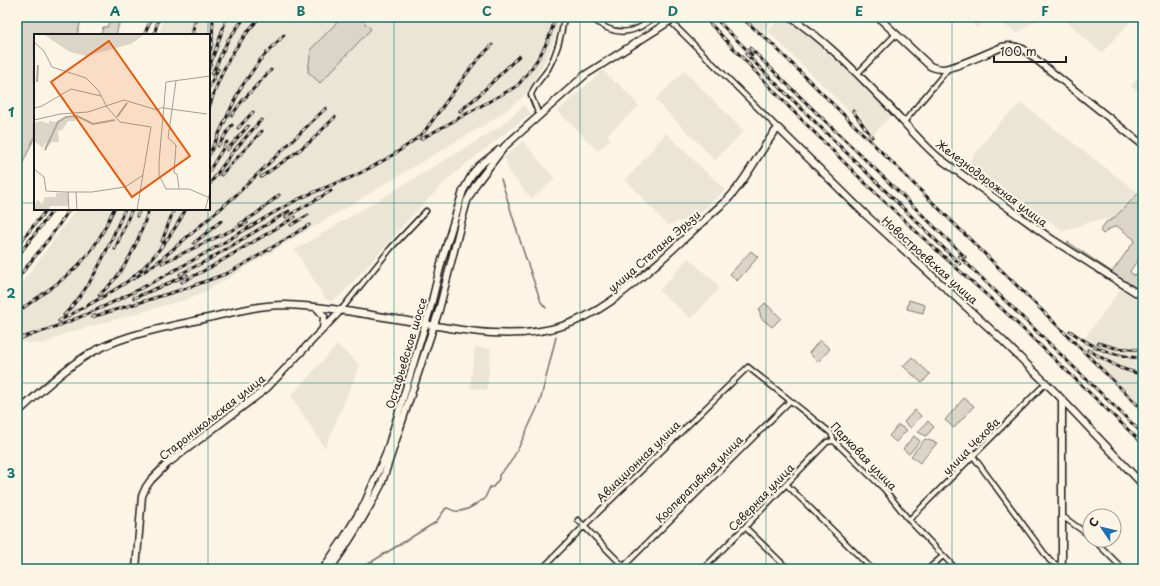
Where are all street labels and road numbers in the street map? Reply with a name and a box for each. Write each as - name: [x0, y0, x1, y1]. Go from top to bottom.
- street label: Железнодорожная улица: [933, 135, 1051, 231]
- street label: улица Степана Эрьзи: [604, 206, 704, 296]
- street label: Новостроевская улица: [878, 212, 982, 308]
- street label: Остафьевское шоссе: [381, 295, 431, 411]
- street label: Староникольская улица: [155, 370, 269, 464]
- street label: улица Чехова: [939, 413, 1004, 478]
- street label: Авиационная улица: [592, 416, 684, 506]
- street label: Парковая улица: [827, 418, 901, 494]
- street label: Кооперативная улица: [651, 431, 747, 527]
- street label: Северная улица: [724, 459, 798, 535]

